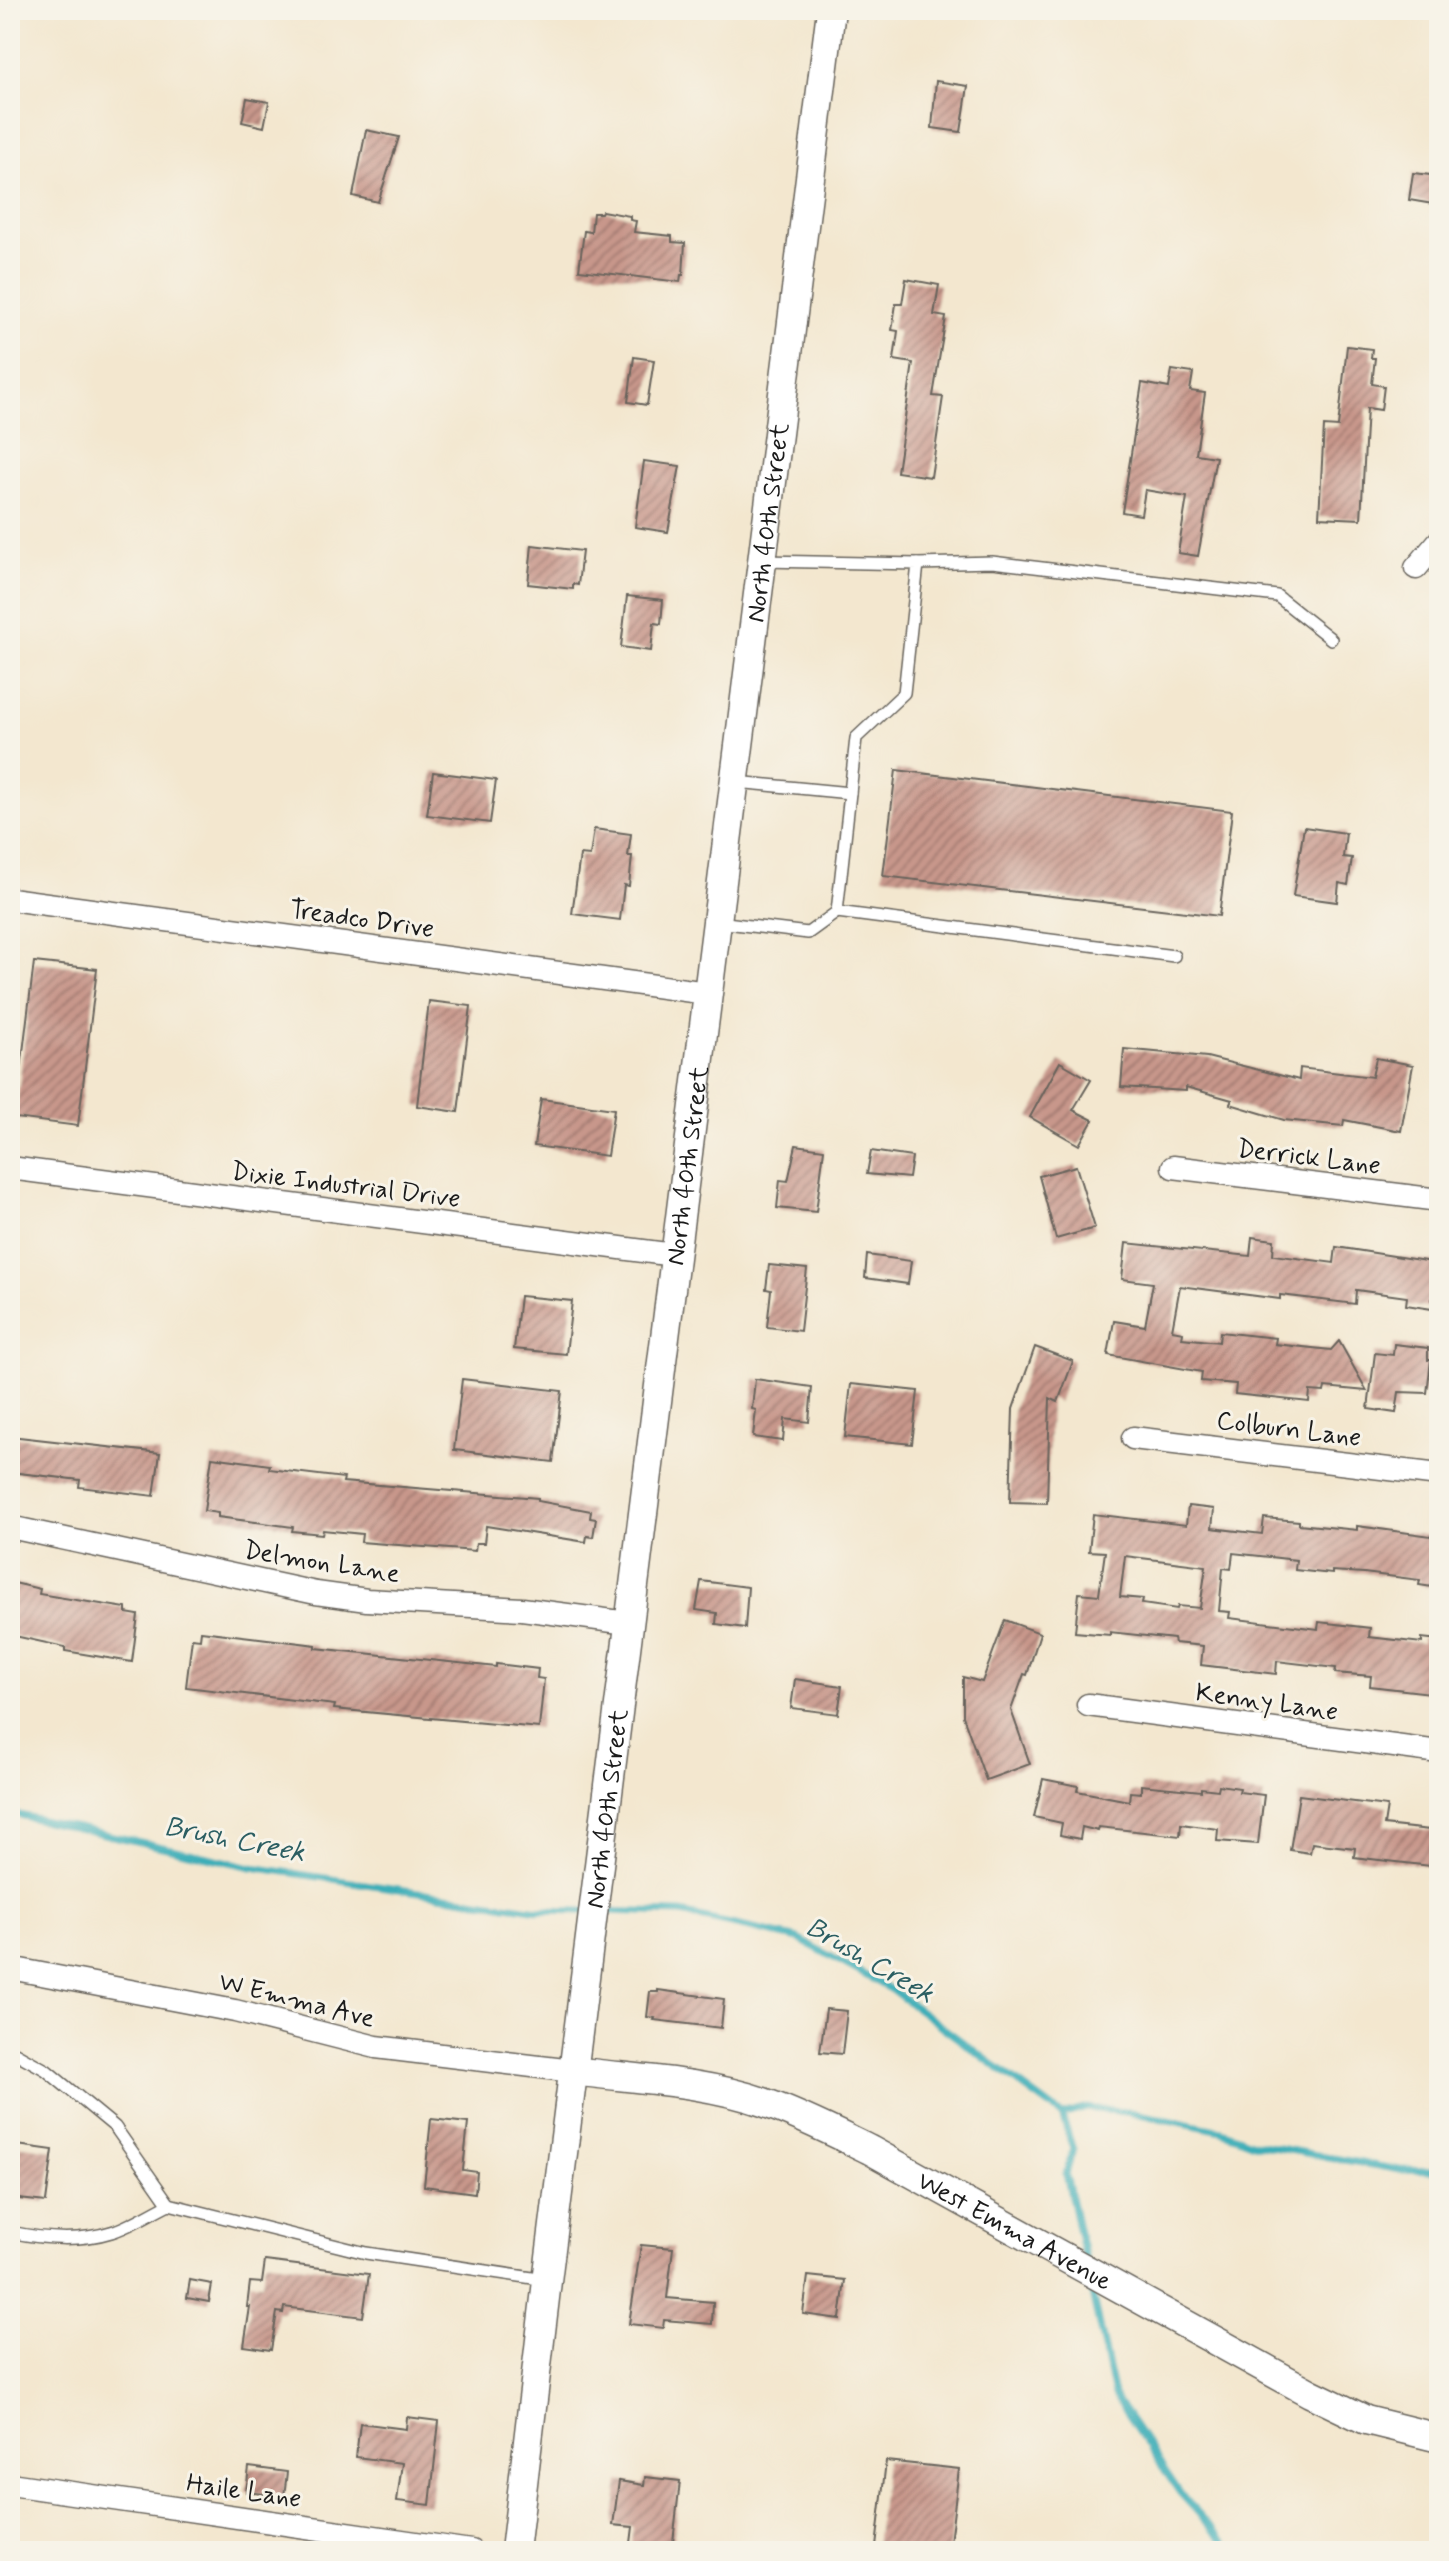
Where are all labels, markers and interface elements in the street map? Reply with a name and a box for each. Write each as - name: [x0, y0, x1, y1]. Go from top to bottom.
- street label: North 40th Street: [740, 421, 798, 625]
- street label: Treadco Drive: [287, 893, 436, 947]
- street label: North 40th Street: [659, 1064, 718, 1268]
- street label: Derrick Lane: [1235, 1132, 1382, 1184]
- street label: Dixie Industrial Drive: [229, 1155, 462, 1217]
- street label: Colburn Lane: [1215, 1404, 1363, 1456]
- street label: Delmon Lane: [241, 1534, 402, 1592]
- street label: Kenny Lane: [1193, 1676, 1340, 1730]
- street label: North 40th Street: [579, 1707, 637, 1911]
- water label: Brush Creek: [161, 1809, 308, 1872]
- water label: Brush Creek: [799, 1909, 941, 2013]
- street label: W Emma Ave: [215, 1965, 378, 2037]
- street label: West Emma Avenue: [911, 2164, 1118, 2299]
- street label: Haile Lane: [184, 2467, 303, 2517]

